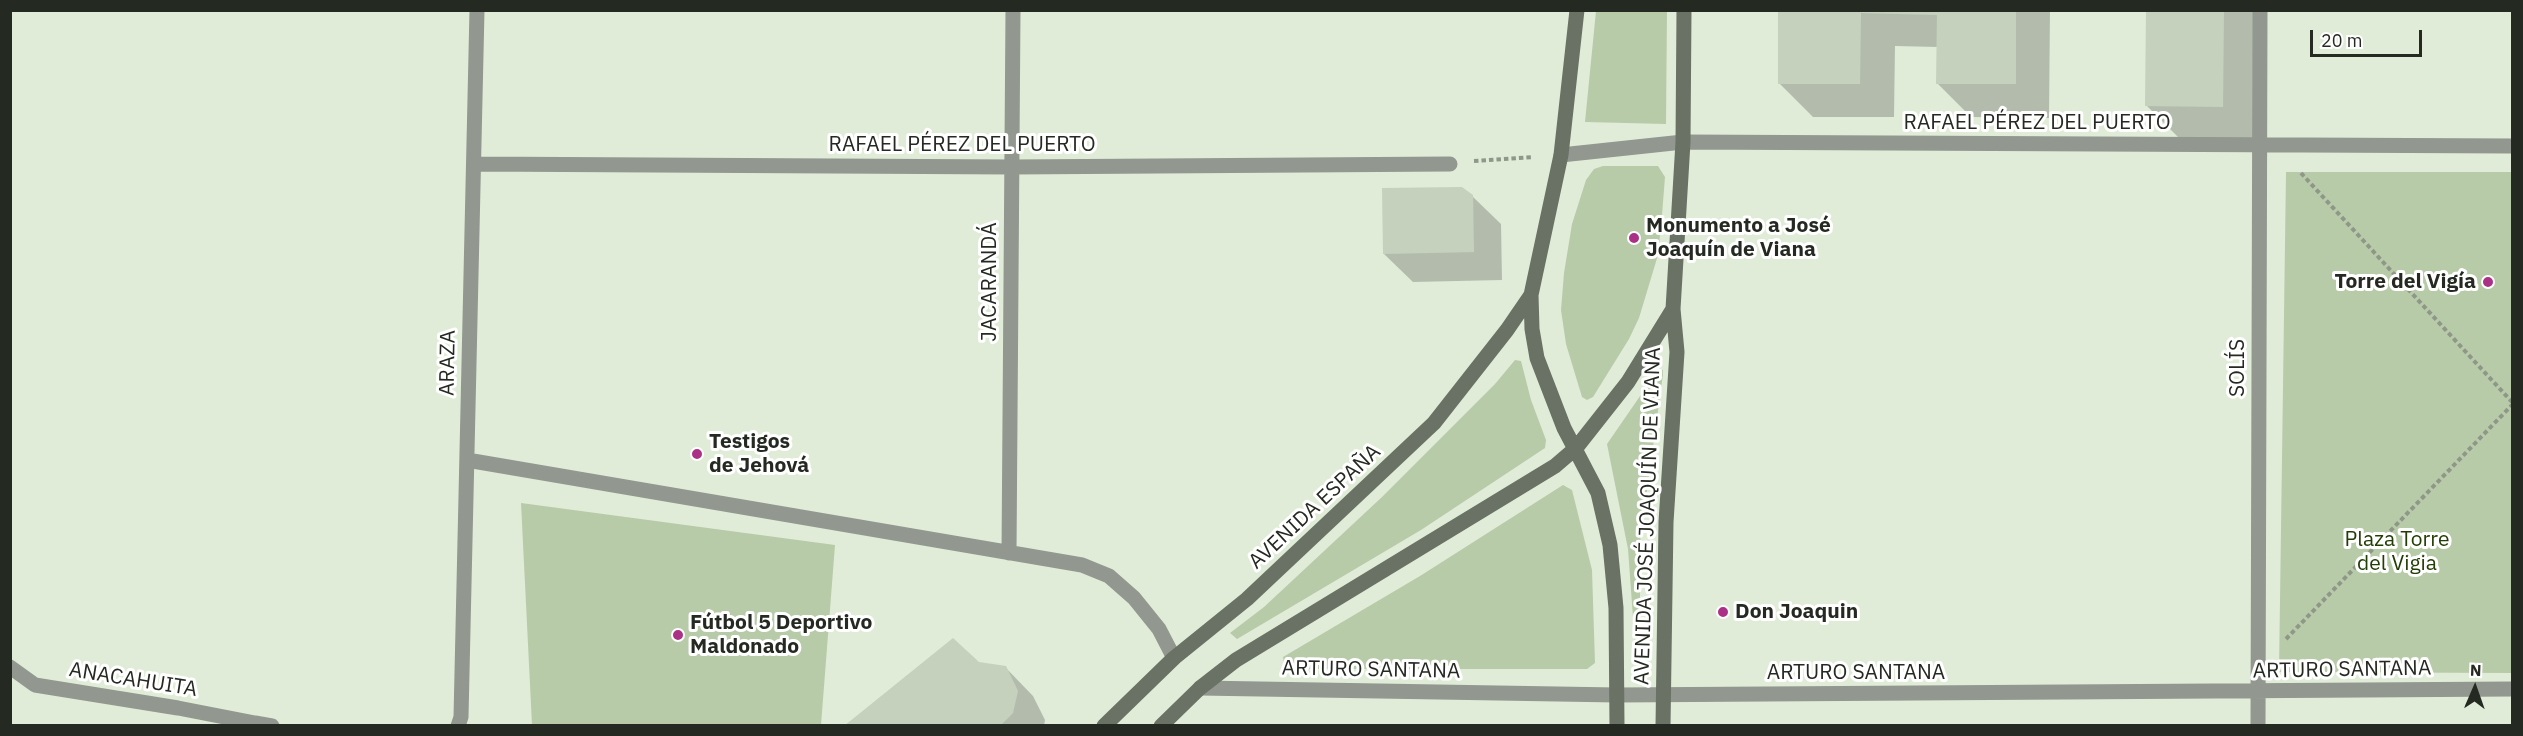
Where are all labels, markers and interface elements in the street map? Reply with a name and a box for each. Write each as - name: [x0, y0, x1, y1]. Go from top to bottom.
- scale bar: [2313, 18, 2426, 56]
- text: 20 m: [2321, 29, 2363, 52]
- street label: RAFAEL PÉREZ DEL PUERTO: [1903, 110, 2171, 136]
- street label: RAFAEL PÉREZ DEL PUERTO: [828, 132, 1096, 158]
- place label: Monumento a José Joaquín de Viana: [1646, 213, 1831, 263]
- street label: JACARANDÁ: [977, 222, 1003, 342]
- marker: Monumento a José Joaquín de Viana: [1627, 231, 1641, 245]
- place label: Torre del Vigía: [2335, 269, 2476, 295]
- marker: Torre del Vigía: [2481, 275, 2495, 289]
- street label: ARAZA: [435, 330, 461, 396]
- street label: SOLÍS: [2225, 339, 2251, 397]
- street label: AVENIDA JOSÉ JOAQUÍN DE VIANA: [1630, 347, 1666, 685]
- place label: Testigos de Jehová: [709, 429, 809, 479]
- street label: AVENIDA ESPAÑA: [1244, 439, 1386, 575]
- marker: Testigos de Jehová: [690, 447, 704, 461]
- park label: Plaza Torre del Vigia: [2345, 527, 2449, 577]
- place label: Don Joaquin: [1735, 599, 1858, 625]
- marker: Don Joaquin: [1716, 605, 1730, 619]
- place label: Fútbol 5 Deportivo Maldonado: [690, 610, 872, 660]
- marker: Fútbol 5 Deportivo Maldonado: [671, 628, 685, 642]
- street label: ARTURO SANTANA: [1281, 656, 1461, 684]
- street label: ARTURO SANTANA: [2252, 656, 2432, 684]
- street label: ANACAHUITA: [67, 657, 199, 703]
- north arrow: [2445, 658, 2505, 718]
- street label: ARTURO SANTANA: [1767, 660, 1945, 686]
- text: N: [2469, 660, 2482, 680]

